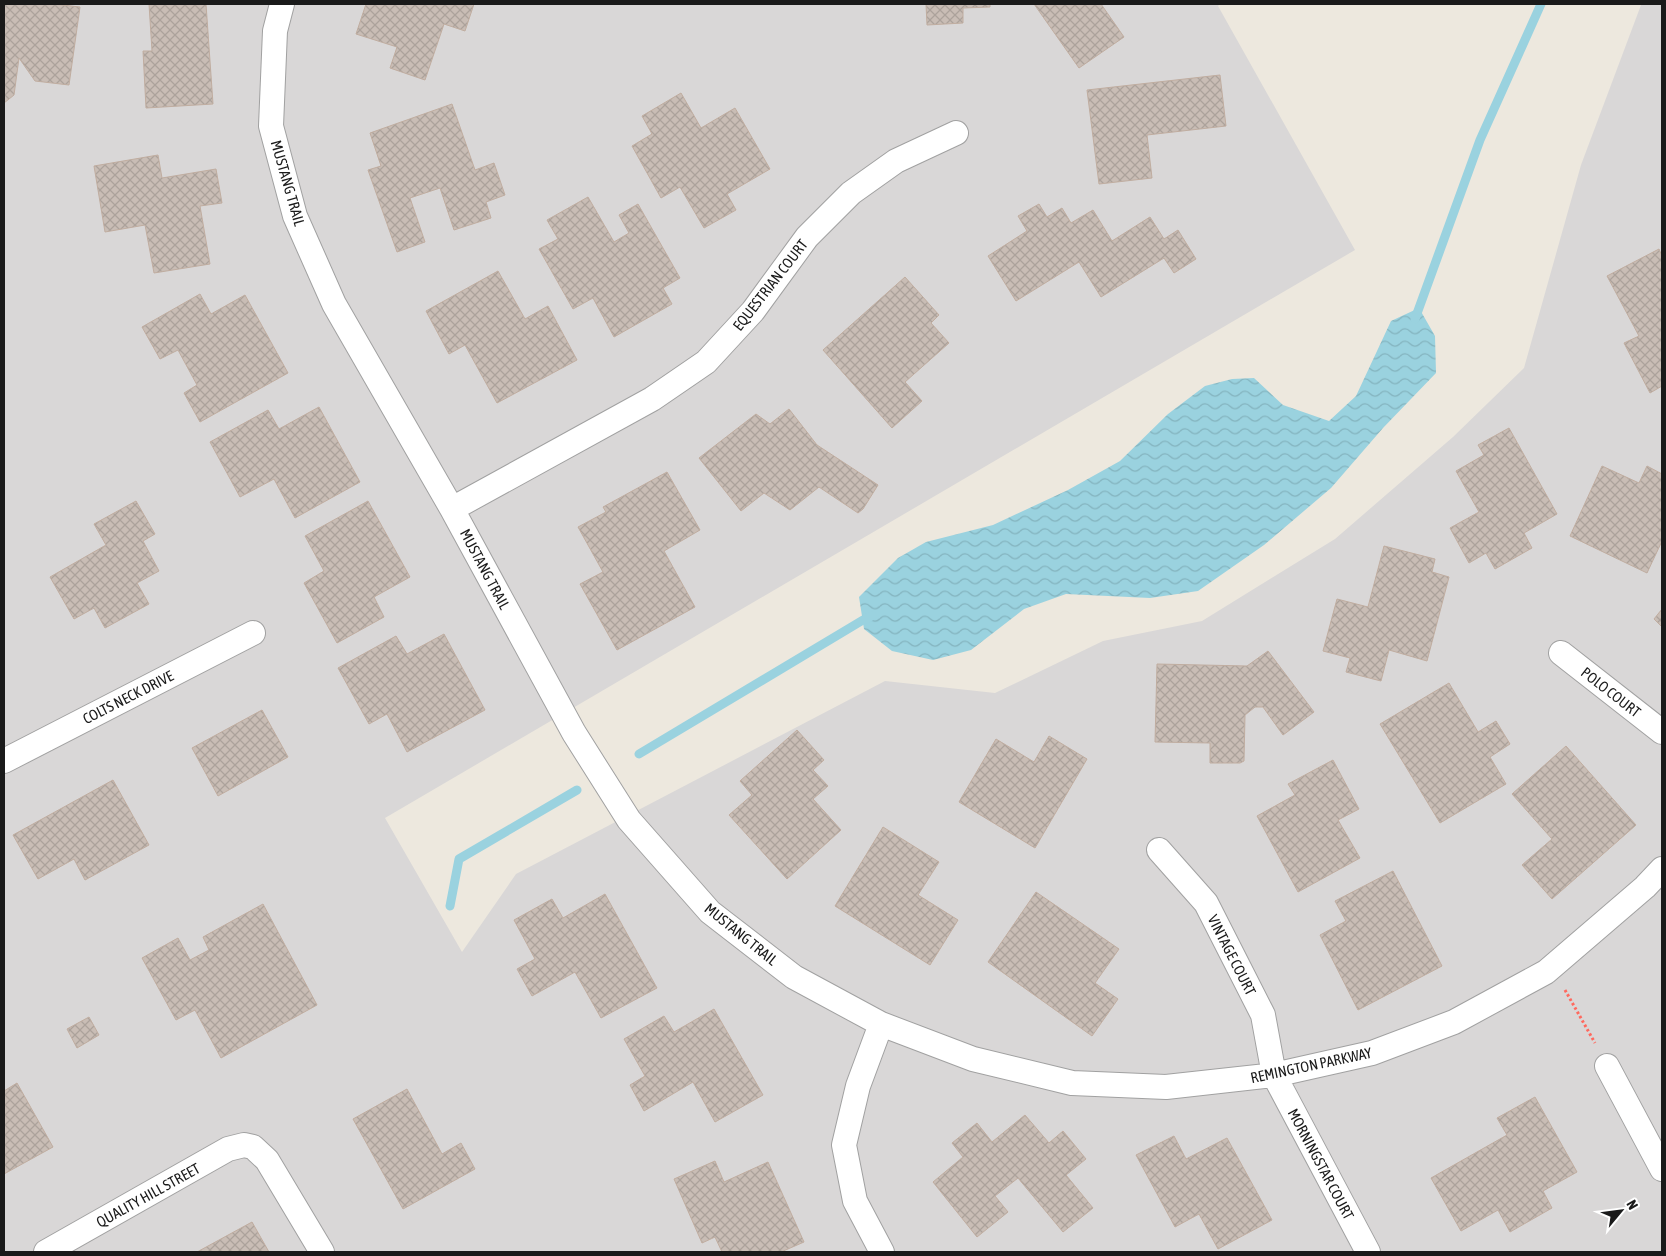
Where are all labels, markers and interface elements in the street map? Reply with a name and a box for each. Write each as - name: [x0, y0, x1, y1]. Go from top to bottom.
- street label: MUSTANG TRAIL: [268, 138, 308, 228]
- street label: EQUESTRIAN COURT: [729, 236, 811, 334]
- street label: MUSTANG TRAIL: [457, 526, 513, 612]
- street label: POLO COURT: [1578, 664, 1644, 721]
- street label: COLTS NECK DRIVE: [80, 667, 177, 727]
- street label: MUSTANG TRAIL: [701, 900, 781, 969]
- street label: VINTAGE COURT: [1204, 912, 1260, 998]
- street label: REMINGTON PARKWAY: [1249, 1044, 1373, 1086]
- street label: MORNINGSTAR COURT: [1285, 1106, 1358, 1223]
- street label: QUALITY HILL STREET: [93, 1159, 203, 1231]
- north arrow: [1596, 1186, 1646, 1236]
- text: N: [1623, 1197, 1641, 1212]

